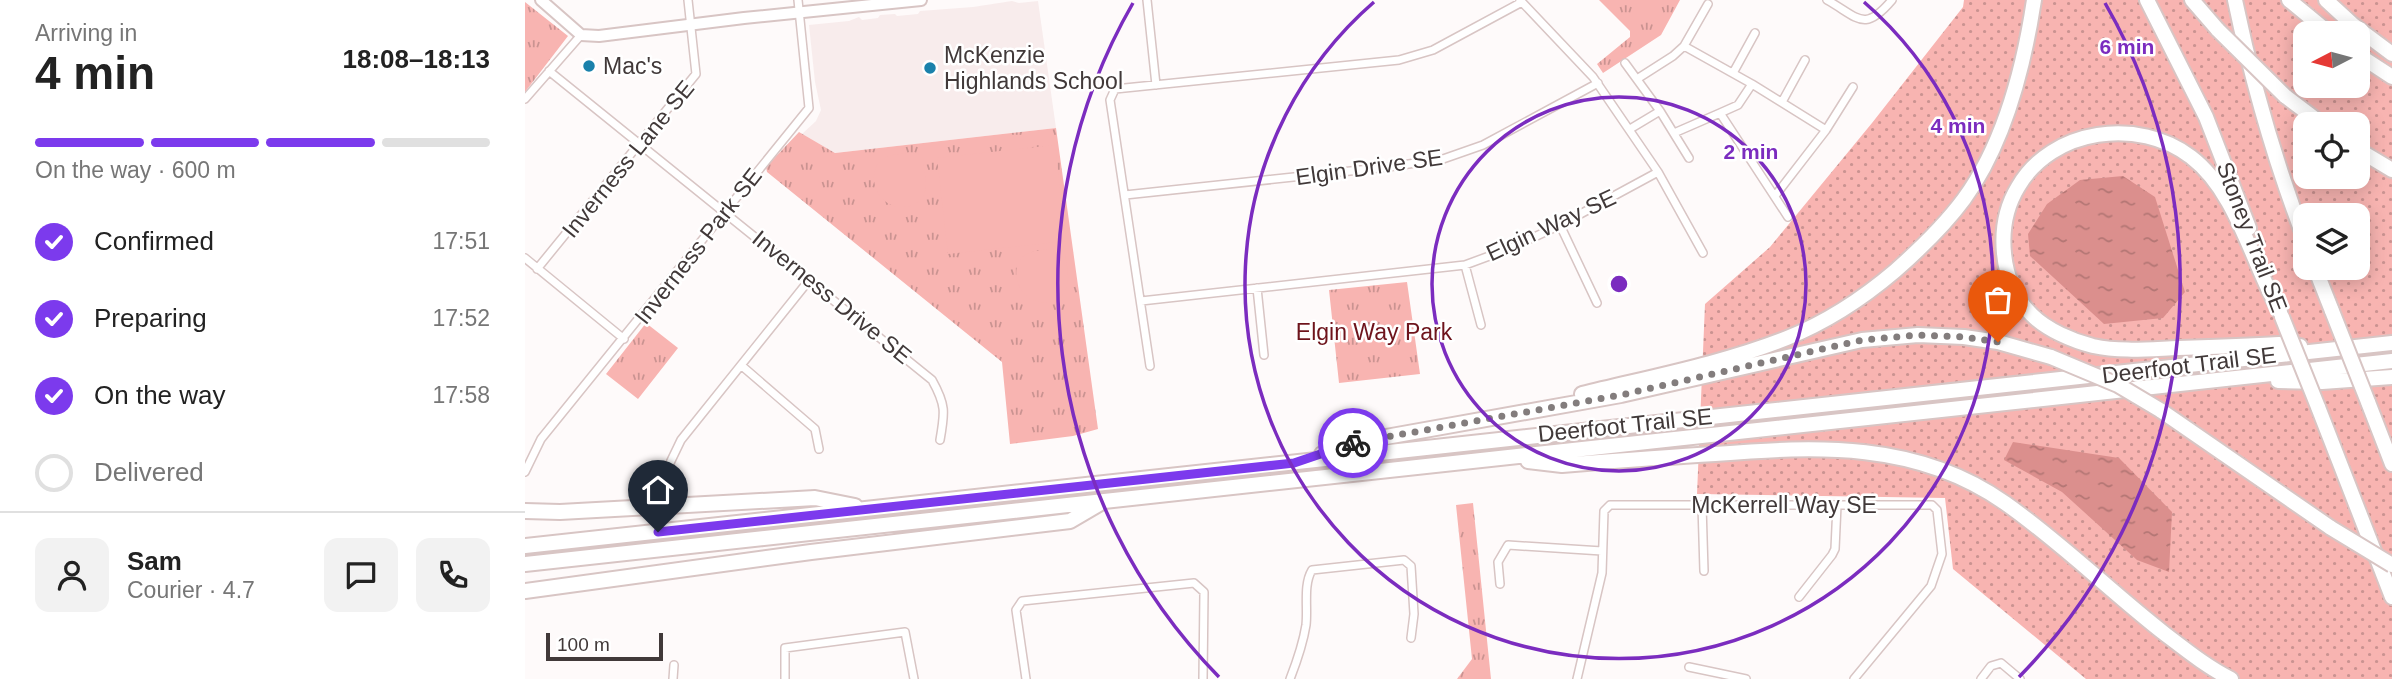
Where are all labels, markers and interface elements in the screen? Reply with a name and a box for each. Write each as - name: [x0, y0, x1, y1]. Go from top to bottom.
- text: Arriving in: [35, 20, 137, 46]
- north arrow: [2293, 21, 2369, 98]
- map controls: [2293, 21, 2370, 280]
- text: 6 min: [2100, 35, 2154, 58]
- place label: McKenzie Highlands School: [944, 42, 1123, 94]
- text: 18:08–18:13: [343, 44, 490, 74]
- text: 4 min: [35, 47, 155, 99]
- place label: Mac's: [603, 53, 662, 79]
- marker: Mac's: [581, 58, 597, 74]
- marker: McKenzie Highlands School: [922, 60, 938, 76]
- street label: Inverness Lane SE: [557, 75, 699, 243]
- button: locate: [2293, 112, 2370, 189]
- text: 4 min: [1931, 114, 1985, 137]
- text: 2 min: [1724, 140, 1778, 163]
- street label: Elgin Drive SE: [1294, 144, 1444, 190]
- text: On the way · 600 m: [35, 157, 236, 183]
- street label: Stoney Trail SE: [2211, 158, 2293, 316]
- street label: Inverness Park SE: [629, 163, 767, 329]
- street label: Elgin Way SE: [1482, 184, 1620, 266]
- button: layers: [2293, 203, 2370, 280]
- icon: check: [35, 223, 73, 261]
- street label: Inverness Drive SE: [747, 225, 917, 369]
- text: Confirmed: [94, 226, 214, 256]
- text: 17:51: [432, 228, 490, 254]
- pin: [1968, 270, 2028, 342]
- centre of rings: [1607, 272, 1631, 296]
- icon: bag: [1979, 281, 2017, 319]
- icon: check: [35, 300, 73, 338]
- text: Preparing: [94, 303, 207, 333]
- text: 17:52: [432, 305, 490, 331]
- park label: Elgin Way Park: [1296, 319, 1453, 345]
- street label: Deerfoot Trail SE: [2100, 341, 2278, 389]
- icon: check: [35, 377, 73, 415]
- text: On the way: [94, 380, 226, 410]
- text: 17:58: [432, 382, 490, 408]
- street label: Deerfoot Trail SE: [1537, 403, 1713, 447]
- courier: [1318, 408, 1388, 478]
- icon: bike: [1334, 424, 1372, 462]
- text: Delivered: [94, 457, 204, 487]
- pin: [628, 460, 688, 532]
- icon: home: [639, 471, 677, 509]
- street label: McKerrell Way SE: [1691, 492, 1877, 518]
- button: person: [35, 538, 109, 612]
- button: chat: [324, 538, 398, 612]
- button: phone: [416, 538, 490, 612]
- text: Sam: [127, 546, 182, 576]
- text: Courier · 4.7: [127, 577, 255, 603]
- scale bar: [546, 630, 663, 662]
- text: 100 m: [557, 634, 610, 655]

